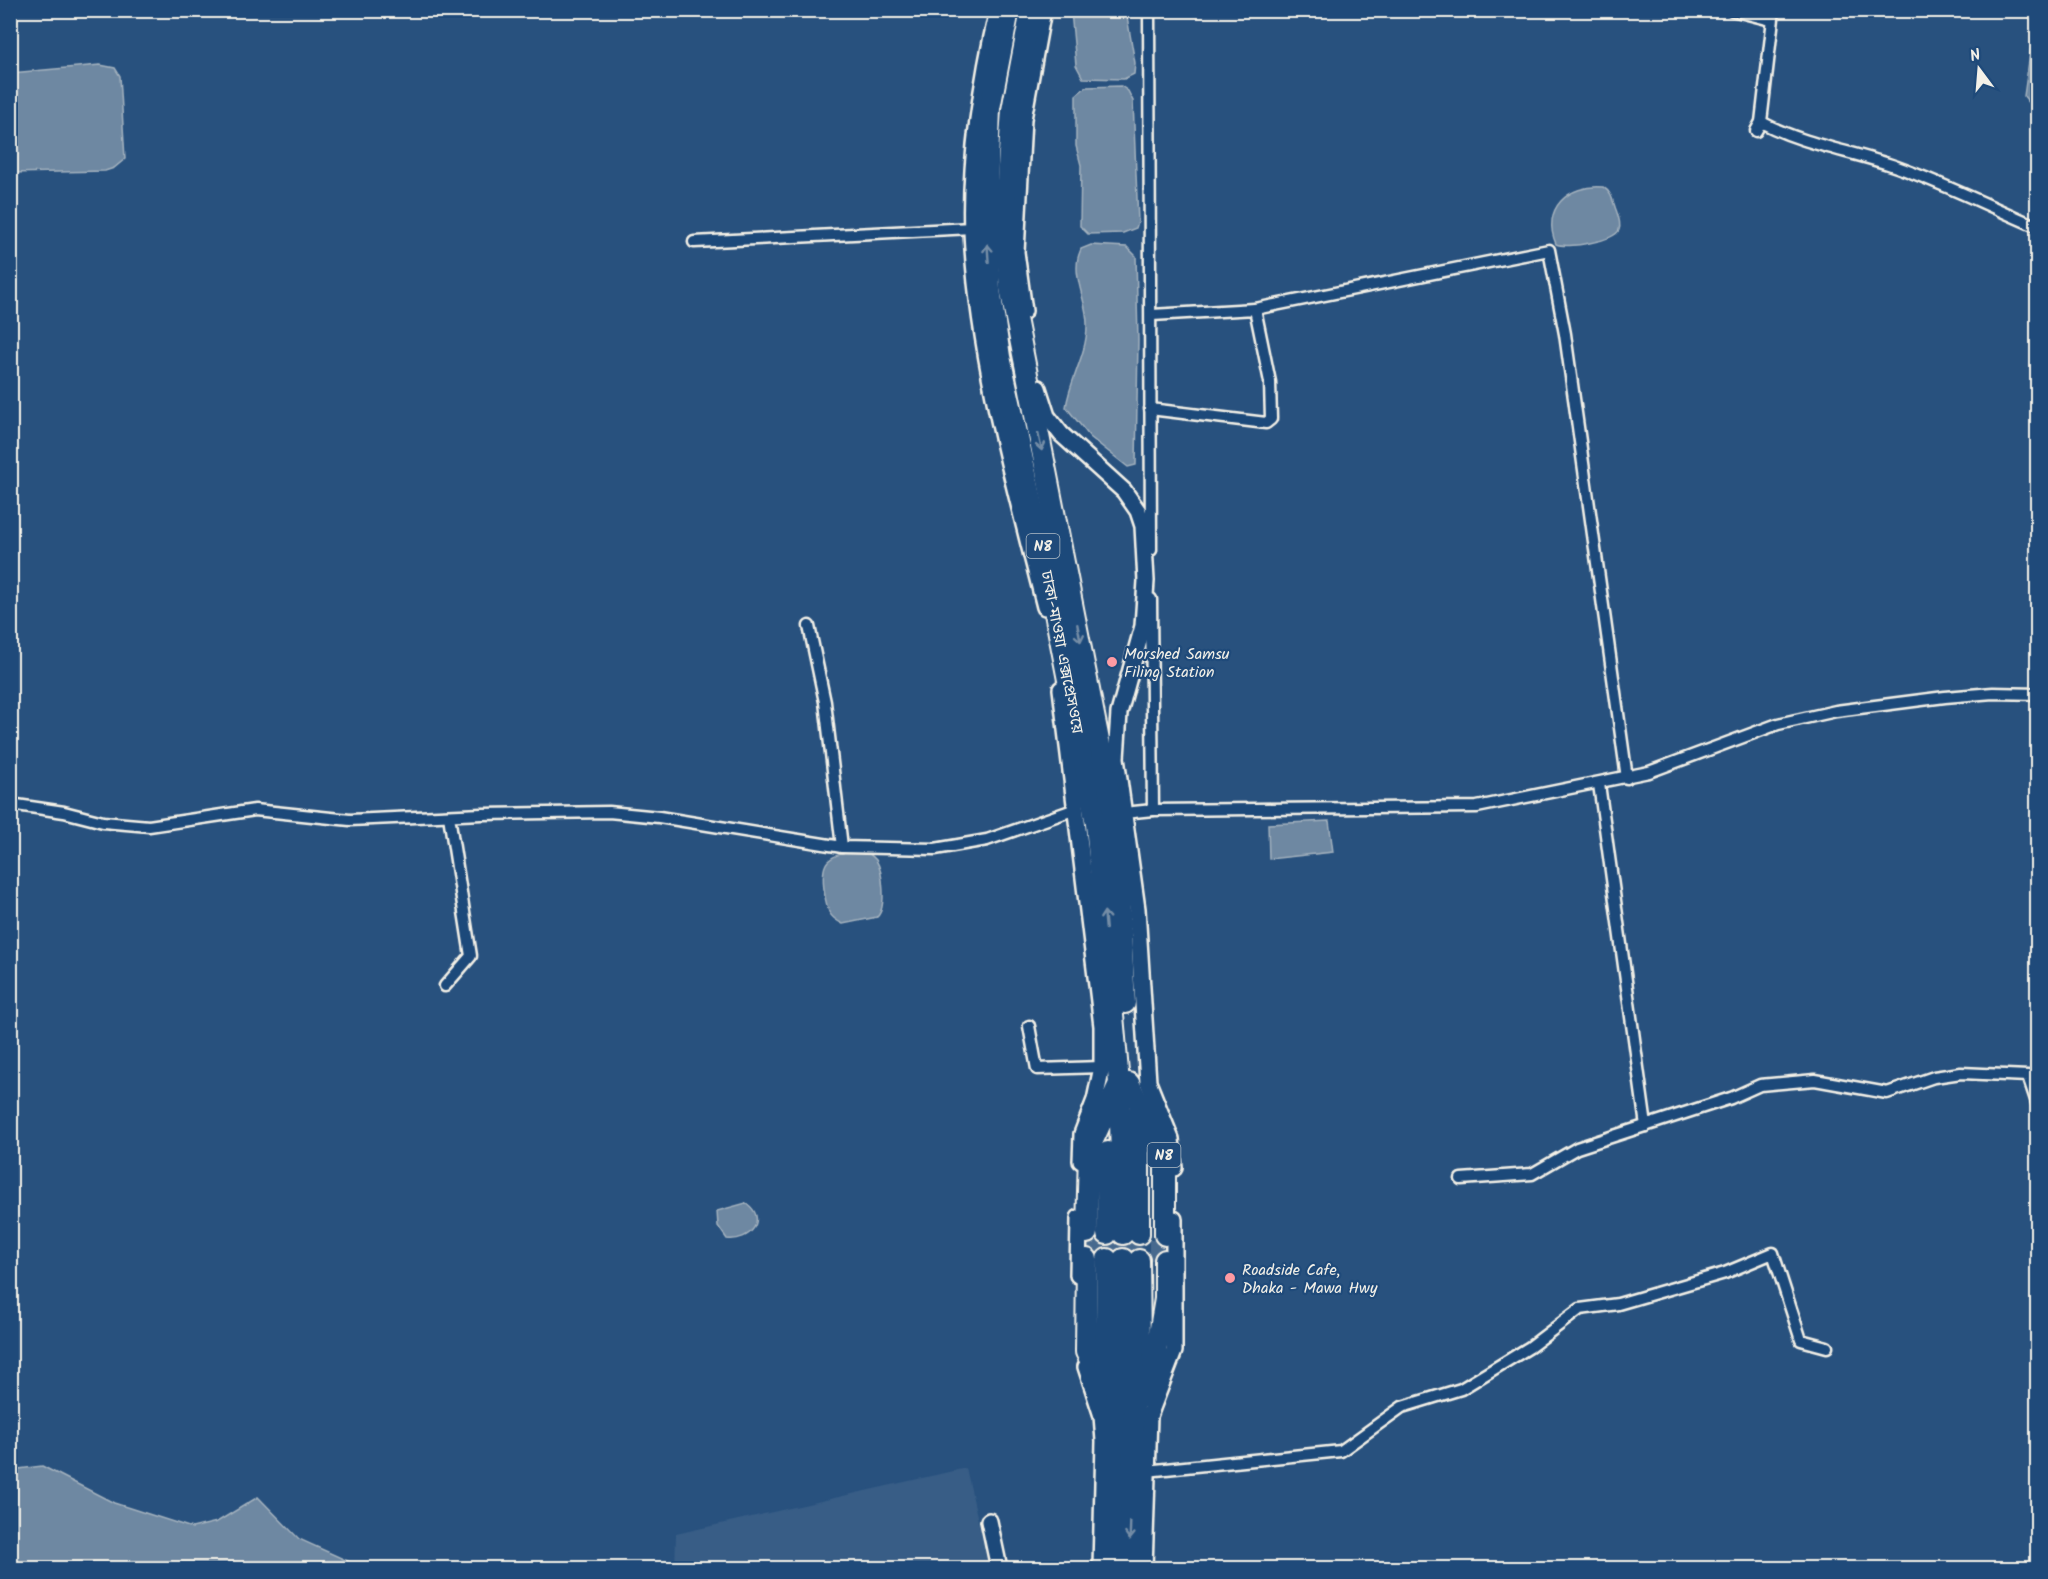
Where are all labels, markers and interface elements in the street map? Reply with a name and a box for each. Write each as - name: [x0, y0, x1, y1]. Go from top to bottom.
- north arrow: [1949, 39, 2009, 99]
- text: N: [1967, 43, 1984, 69]
- one-way arrow: [983, 244, 994, 264]
- one-way arrow: [1035, 431, 1046, 451]
- road number: N8: [1026, 534, 1060, 558]
- street label: ঢাকা-মাওয়া এক্সপ্রেসওয়ে: [1033, 568, 1090, 737]
- one-way arrow: [1074, 623, 1086, 642]
- place label: Morshed Samsu Filing Station: [1124, 642, 1230, 685]
- marker: Morshed Samsu Filing Station: [1105, 655, 1119, 669]
- one-way arrow: [1099, 911, 1110, 931]
- road number: N8: [1148, 1143, 1180, 1167]
- place label: Roadside Cafe, Dhaka - Mawa Hwy: [1242, 1258, 1378, 1301]
- marker: Roadside Cafe, Dhaka - Mawa Hwy: [1223, 1271, 1237, 1285]
- one-way arrow: [1125, 1521, 1136, 1541]

